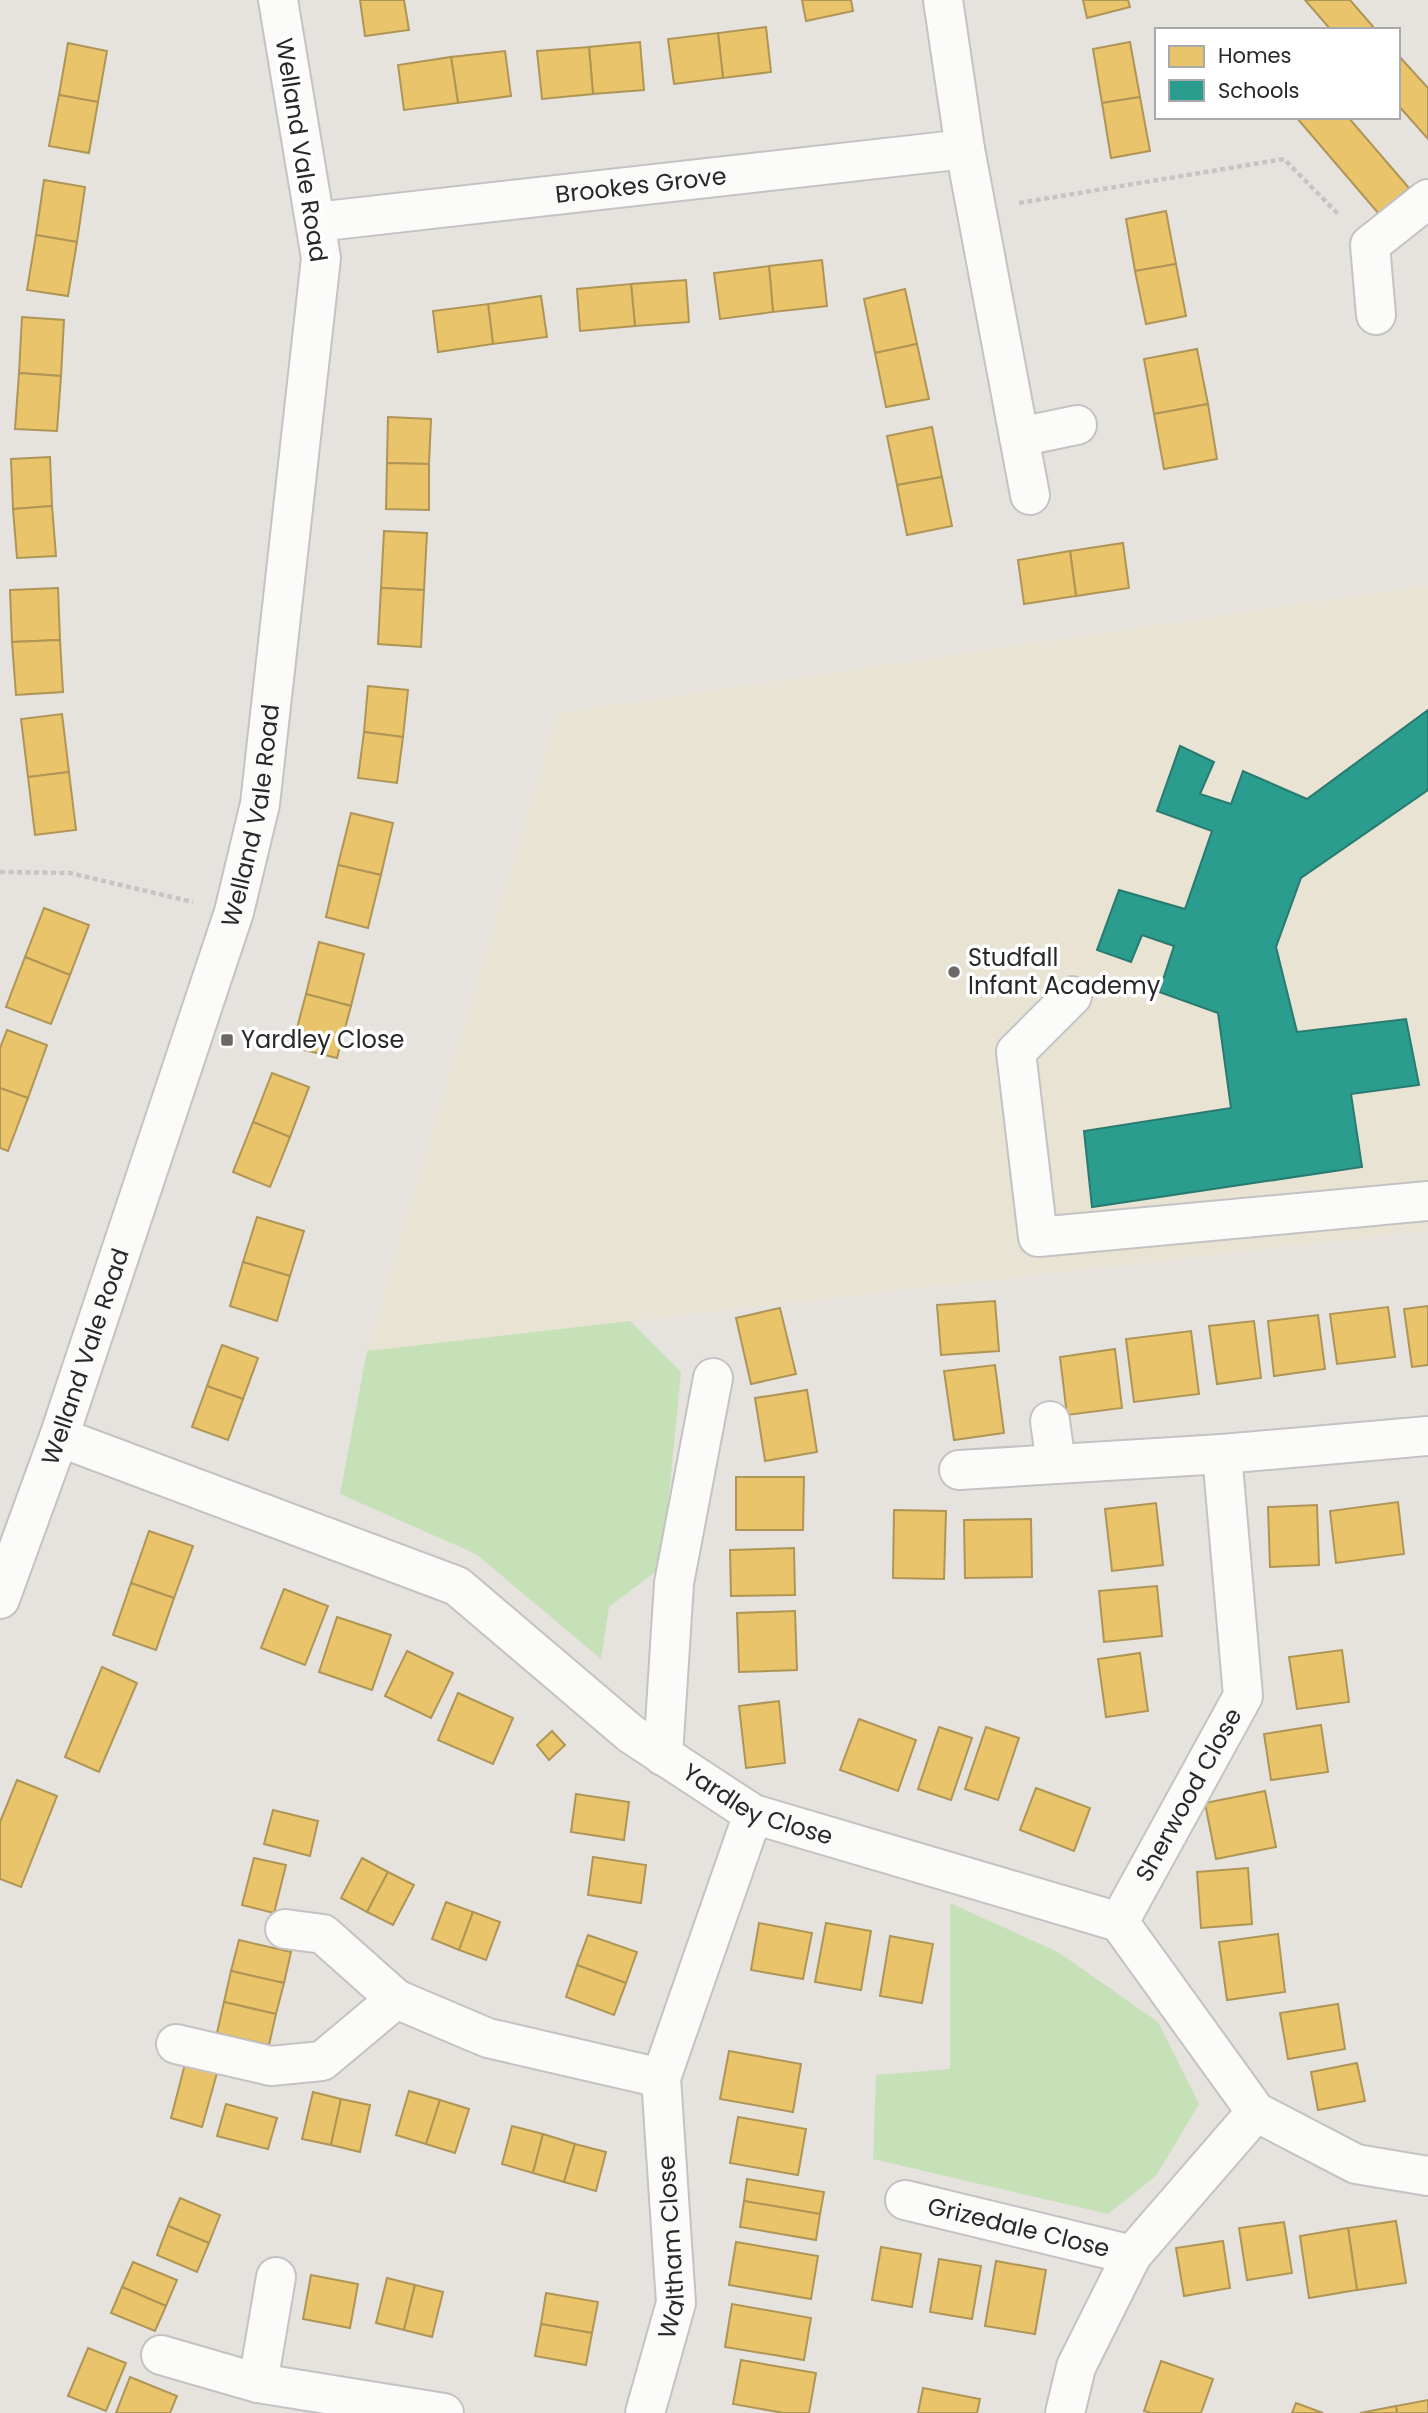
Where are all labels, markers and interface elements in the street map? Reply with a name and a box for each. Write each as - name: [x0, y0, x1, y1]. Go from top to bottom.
- legend: [1155, 28, 1400, 119]
- street label: Welland Vale Road: [267, 36, 335, 264]
- text: Homes: [1218, 41, 1292, 70]
- text: Schools: [1218, 76, 1300, 105]
- street label: Brookes Grove: [554, 159, 728, 211]
- street label: Welland Vale Road: [213, 702, 287, 931]
- place label: Studfall Infant Academy: [968, 941, 1161, 1002]
- marker: Studfall Infant Academy: [946, 964, 962, 980]
- place label: Yardley Close: [241, 1023, 404, 1056]
- marker: Yardley Close: [219, 1032, 235, 1048]
- street label: Welland Vale Road: [33, 1244, 137, 1469]
- street label: Sherwood Close: [1127, 1702, 1249, 1887]
- street label: Yardley Close: [676, 1755, 837, 1853]
- street label: Waltham Close: [649, 2154, 692, 2342]
- street label: Grizedale Close: [924, 2189, 1113, 2265]

